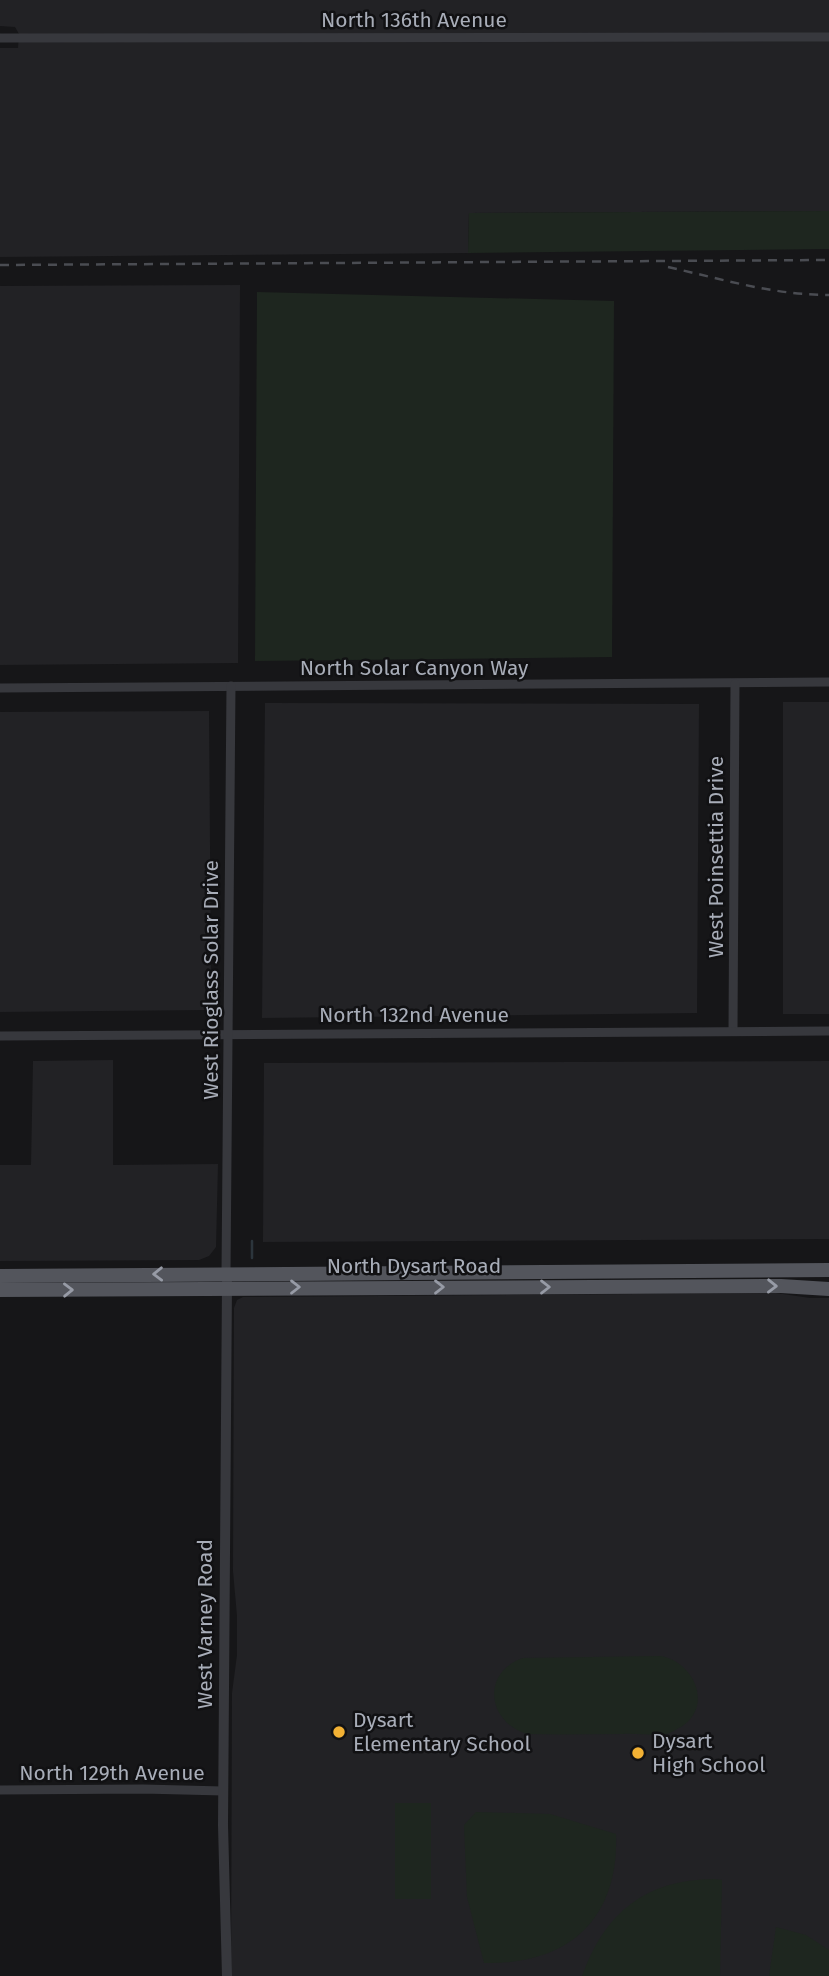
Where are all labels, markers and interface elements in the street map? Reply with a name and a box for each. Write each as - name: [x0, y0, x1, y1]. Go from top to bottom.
- street label: North 136th Avenue: [321, 7, 507, 33]
- street label: North Solar Canyon Way: [300, 655, 529, 681]
- street label: West Poinsettia Drive: [703, 756, 729, 958]
- street label: West Rioglass Solar Drive: [198, 860, 224, 1100]
- street label: North 132nd Avenue: [319, 1002, 509, 1028]
- street label: North Dysart Road: [327, 1253, 501, 1279]
- one-way arrow: [152, 1266, 163, 1282]
- one-way arrow: [768, 1278, 778, 1294]
- one-way arrow: [290, 1279, 301, 1295]
- one-way arrow: [435, 1279, 445, 1295]
- one-way arrow: [540, 1279, 551, 1295]
- one-way arrow: [63, 1282, 74, 1297]
- street label: West Varney Road: [192, 1539, 218, 1709]
- place label: Dysart Elementary School: [353, 1707, 531, 1757]
- marker: Dysart Elementary School: [331, 1724, 347, 1740]
- place label: Dysart High School: [652, 1728, 765, 1778]
- marker: Dysart High School: [630, 1745, 646, 1761]
- street label: North 129th Avenue: [19, 1760, 205, 1786]

